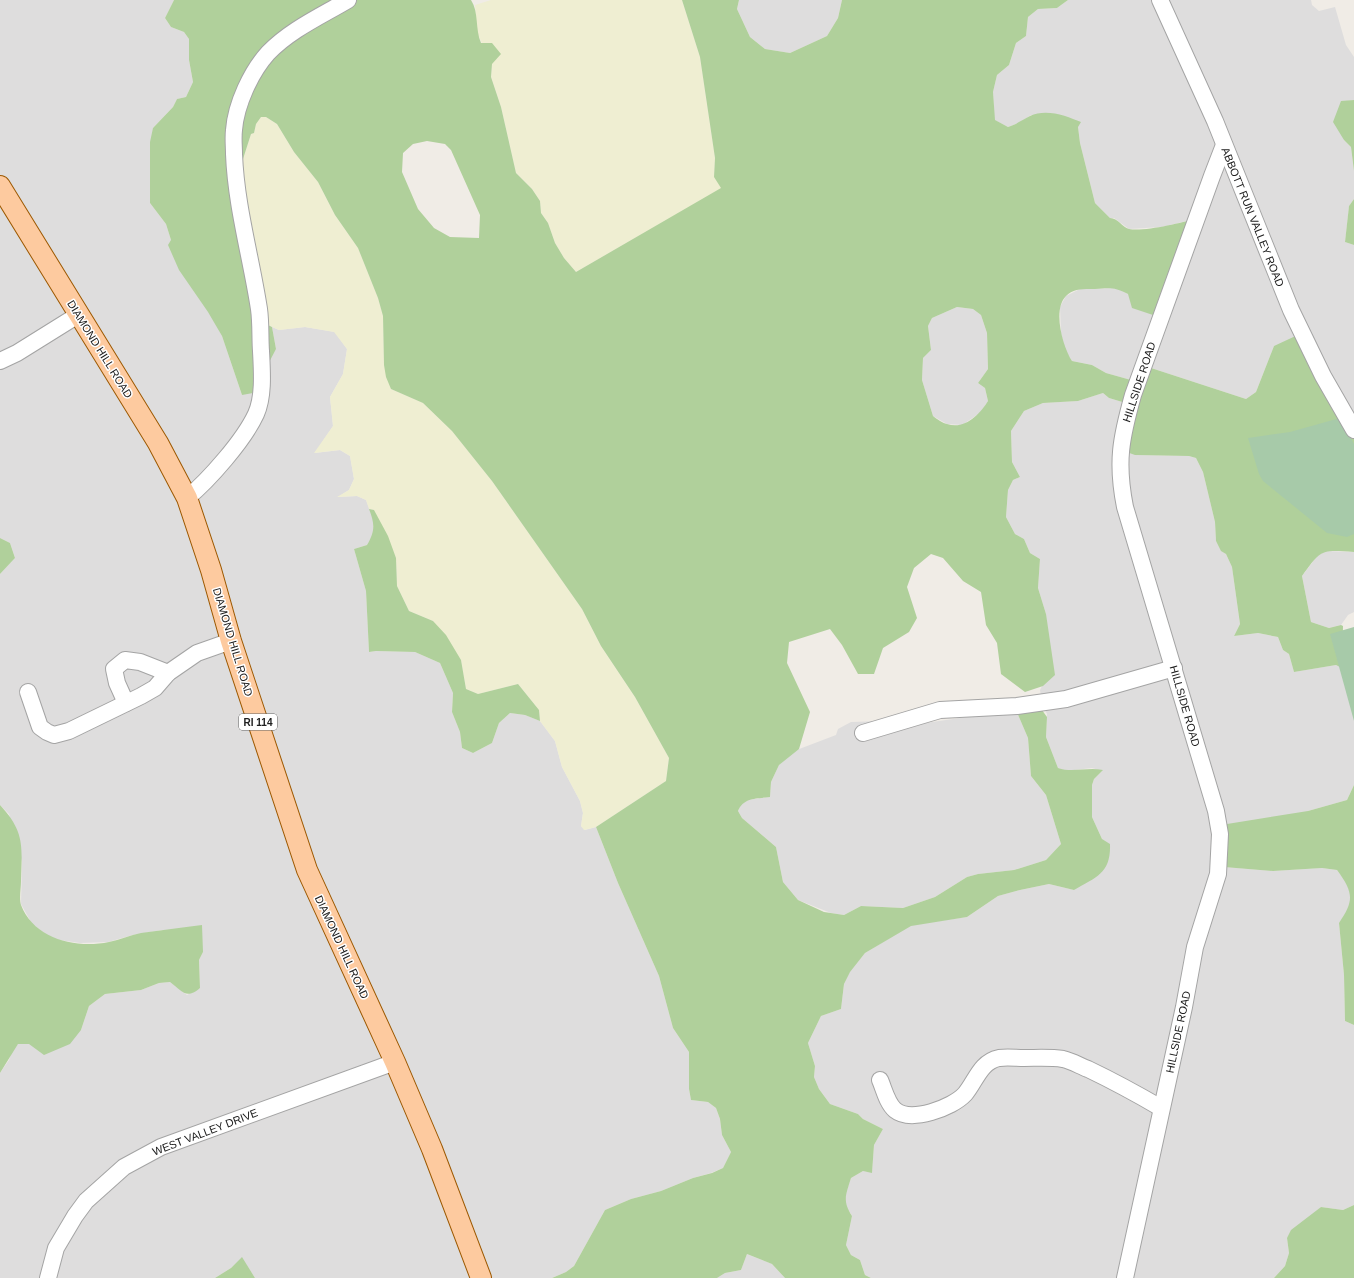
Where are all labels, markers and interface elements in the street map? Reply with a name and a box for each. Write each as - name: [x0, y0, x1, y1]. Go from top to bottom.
- street label: ABBOTT RUN VALLEY ROAD: [1219, 146, 1287, 288]
- street label: DIAMOND HILL ROAD: [65, 298, 135, 400]
- street label: HILLSIDE ROAD: [1120, 340, 1158, 424]
- street label: DIAMOND HILL ROAD: [211, 586, 255, 698]
- street label: HILLSIDE ROAD: [1168, 664, 1202, 748]
- road number: RI 114: [239, 714, 277, 730]
- street label: DIAMOND HILL ROAD: [313, 893, 371, 1001]
- street label: HILLSIDE ROAD: [1163, 990, 1193, 1074]
- street label: WEST VALLEY DRIVE: [151, 1106, 259, 1158]

